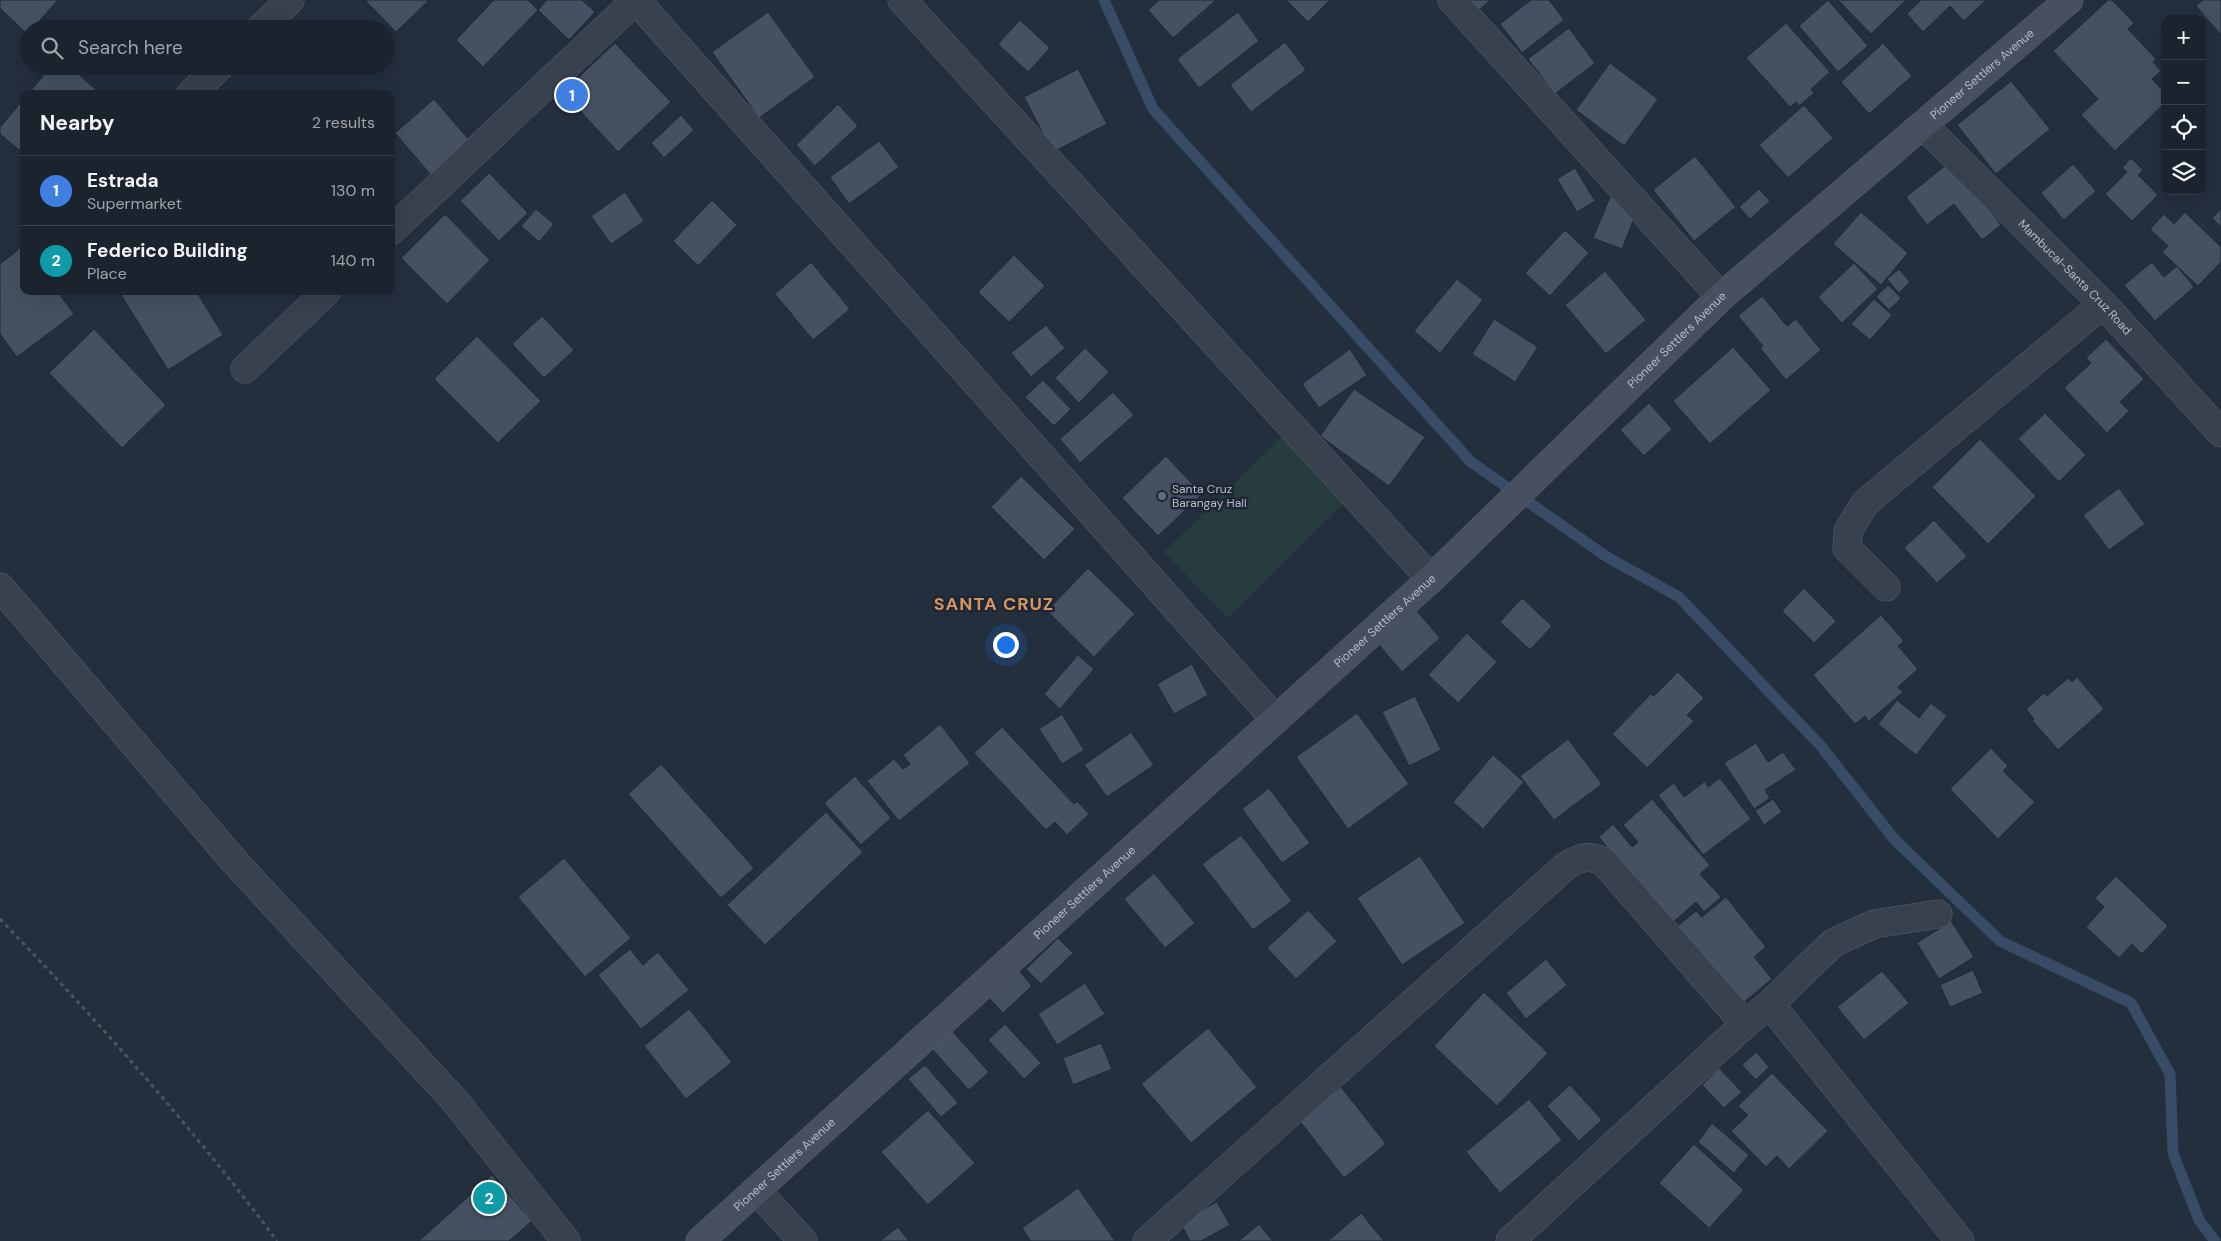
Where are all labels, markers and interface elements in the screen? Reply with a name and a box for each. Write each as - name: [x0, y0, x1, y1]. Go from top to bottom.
- map controls: [2161, 15, 2206, 195]
- button: +: [2161, 15, 2206, 60]
- search box: [20, 20, 395, 75]
- street label: Pioneer Settlers Avenue: [1927, 25, 2038, 123]
- icon: search: [38, 34, 66, 62]
- text: Search here: [78, 35, 183, 60]
- button: −: [2161, 60, 2206, 105]
- pin: 1: [556, 76, 588, 114]
- button: locate: [2161, 105, 2206, 150]
- text: Nearby: [40, 109, 114, 137]
- text: 2 results: [312, 112, 375, 133]
- button: layers: [2161, 150, 2206, 195]
- text: Estrada: [87, 168, 159, 193]
- text: 1: [53, 180, 59, 201]
- text: 130 m: [331, 180, 375, 201]
- text: Supermarket: [87, 193, 182, 214]
- street label: Mambucal-Santa Cruz Road: [2015, 216, 2135, 338]
- text: Federico Building: [87, 238, 248, 263]
- text: 2: [51, 250, 61, 271]
- text: 140 m: [331, 250, 375, 271]
- text: Place: [87, 263, 127, 284]
- street label: Pioneer Settlers Avenue: [1624, 288, 1730, 392]
- place label: Santa Cruz Barangay Hall: [1172, 481, 1247, 511]
- marker: Santa Cruz Barangay Hall: [1156, 490, 1168, 502]
- street label: Pioneer Settlers Avenue: [1331, 570, 1440, 671]
- district label: SANTA CRUZ: [934, 592, 1054, 616]
- your location: [993, 632, 1019, 658]
- street label: Pioneer Settlers Avenue: [1030, 842, 1139, 943]
- street label: Pioneer Settlers Avenue: [730, 1114, 839, 1215]
- pin: 2: [473, 1179, 505, 1217]

